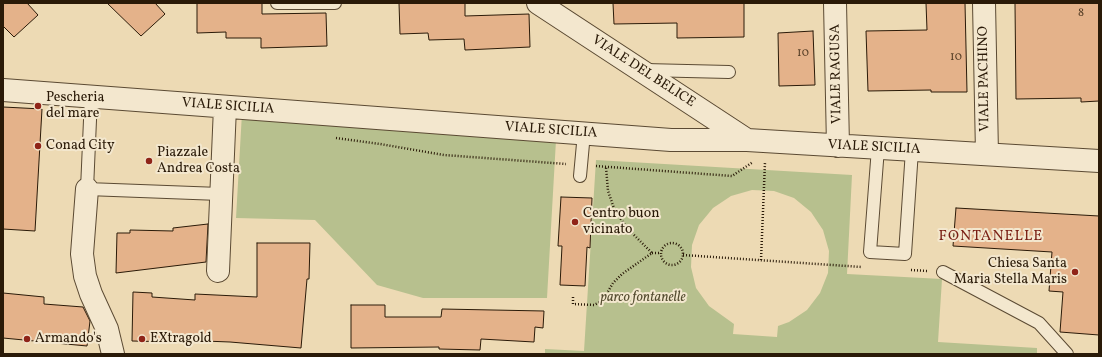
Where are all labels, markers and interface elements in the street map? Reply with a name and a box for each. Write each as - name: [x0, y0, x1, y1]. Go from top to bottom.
- house number: 8: [1078, 7, 1084, 21]
- street label: VIALE RAGUSA: [828, 24, 846, 124]
- street label: VIALE PACHINO: [976, 26, 994, 132]
- street label: VIALE DEL BELICE: [588, 32, 698, 112]
- house number: 10: [797, 47, 809, 61]
- house number: 10: [950, 51, 962, 65]
- place label: Pescheria del mare: [46, 90, 104, 122]
- street label: VIALE SICILIA: [181, 95, 275, 119]
- marker: Pescheria del mare: [33, 101, 43, 111]
- street label: VIALE SICILIA: [504, 119, 598, 143]
- street label: VIALE SICILIA: [827, 137, 921, 159]
- place label: Conad City: [46, 138, 114, 154]
- marker: Conad City: [33, 141, 43, 151]
- place label: Piazzale Andrea Costa: [157, 145, 240, 178]
- marker: Piazzale Andrea Costa: [144, 156, 154, 166]
- place label: Centro buon vicinato: [583, 206, 660, 238]
- marker: Centro buon vicinato: [570, 217, 580, 227]
- district label: FONTANELLE: [939, 228, 1043, 246]
- place label: Chiesa Santa Maria Stella Maris: [954, 256, 1067, 288]
- marker: Chiesa Santa Maria Stella Maris: [1070, 267, 1080, 277]
- park label: parco fontanelle: [600, 290, 686, 306]
- place label: Armando's: [35, 331, 102, 347]
- place label: EXtragold: [150, 331, 212, 347]
- marker: Armando's: [22, 334, 32, 344]
- marker: EXtragold: [137, 334, 147, 344]

